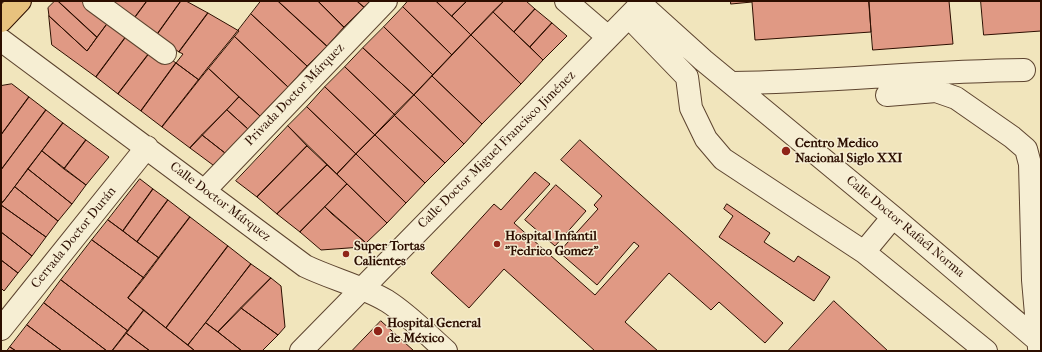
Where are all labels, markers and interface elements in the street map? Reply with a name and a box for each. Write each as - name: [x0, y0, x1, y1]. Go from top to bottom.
- street label: Privada Doctor Márquez: [242, 40, 348, 150]
- street label: Calle Doctor Miguel Francisco Jiménez: [415, 68, 579, 232]
- place label: Centro Medico Nacional Siglo XXI: [795, 136, 902, 167]
- marker: Centro Medico Nacional Siglo XXI: [780, 145, 792, 157]
- street label: Calle Doctor Márquez: [166, 159, 274, 245]
- street label: Calle Doctor Rafaél Norma: [843, 173, 967, 281]
- street label: Cerrada Doctor Durán: [28, 184, 120, 292]
- place label: Hospital Infantil "Fedrico Gomez": [505, 229, 599, 260]
- place label: Super Tortas Calientes: [354, 239, 425, 270]
- marker: Hospital Infantil "Fedrico Gomez": [492, 239, 502, 249]
- marker: Super Tortas Calientes: [341, 249, 351, 259]
- place label: Hospital General de México: [387, 316, 481, 347]
- marker: Hospital General de México: [372, 325, 384, 337]

